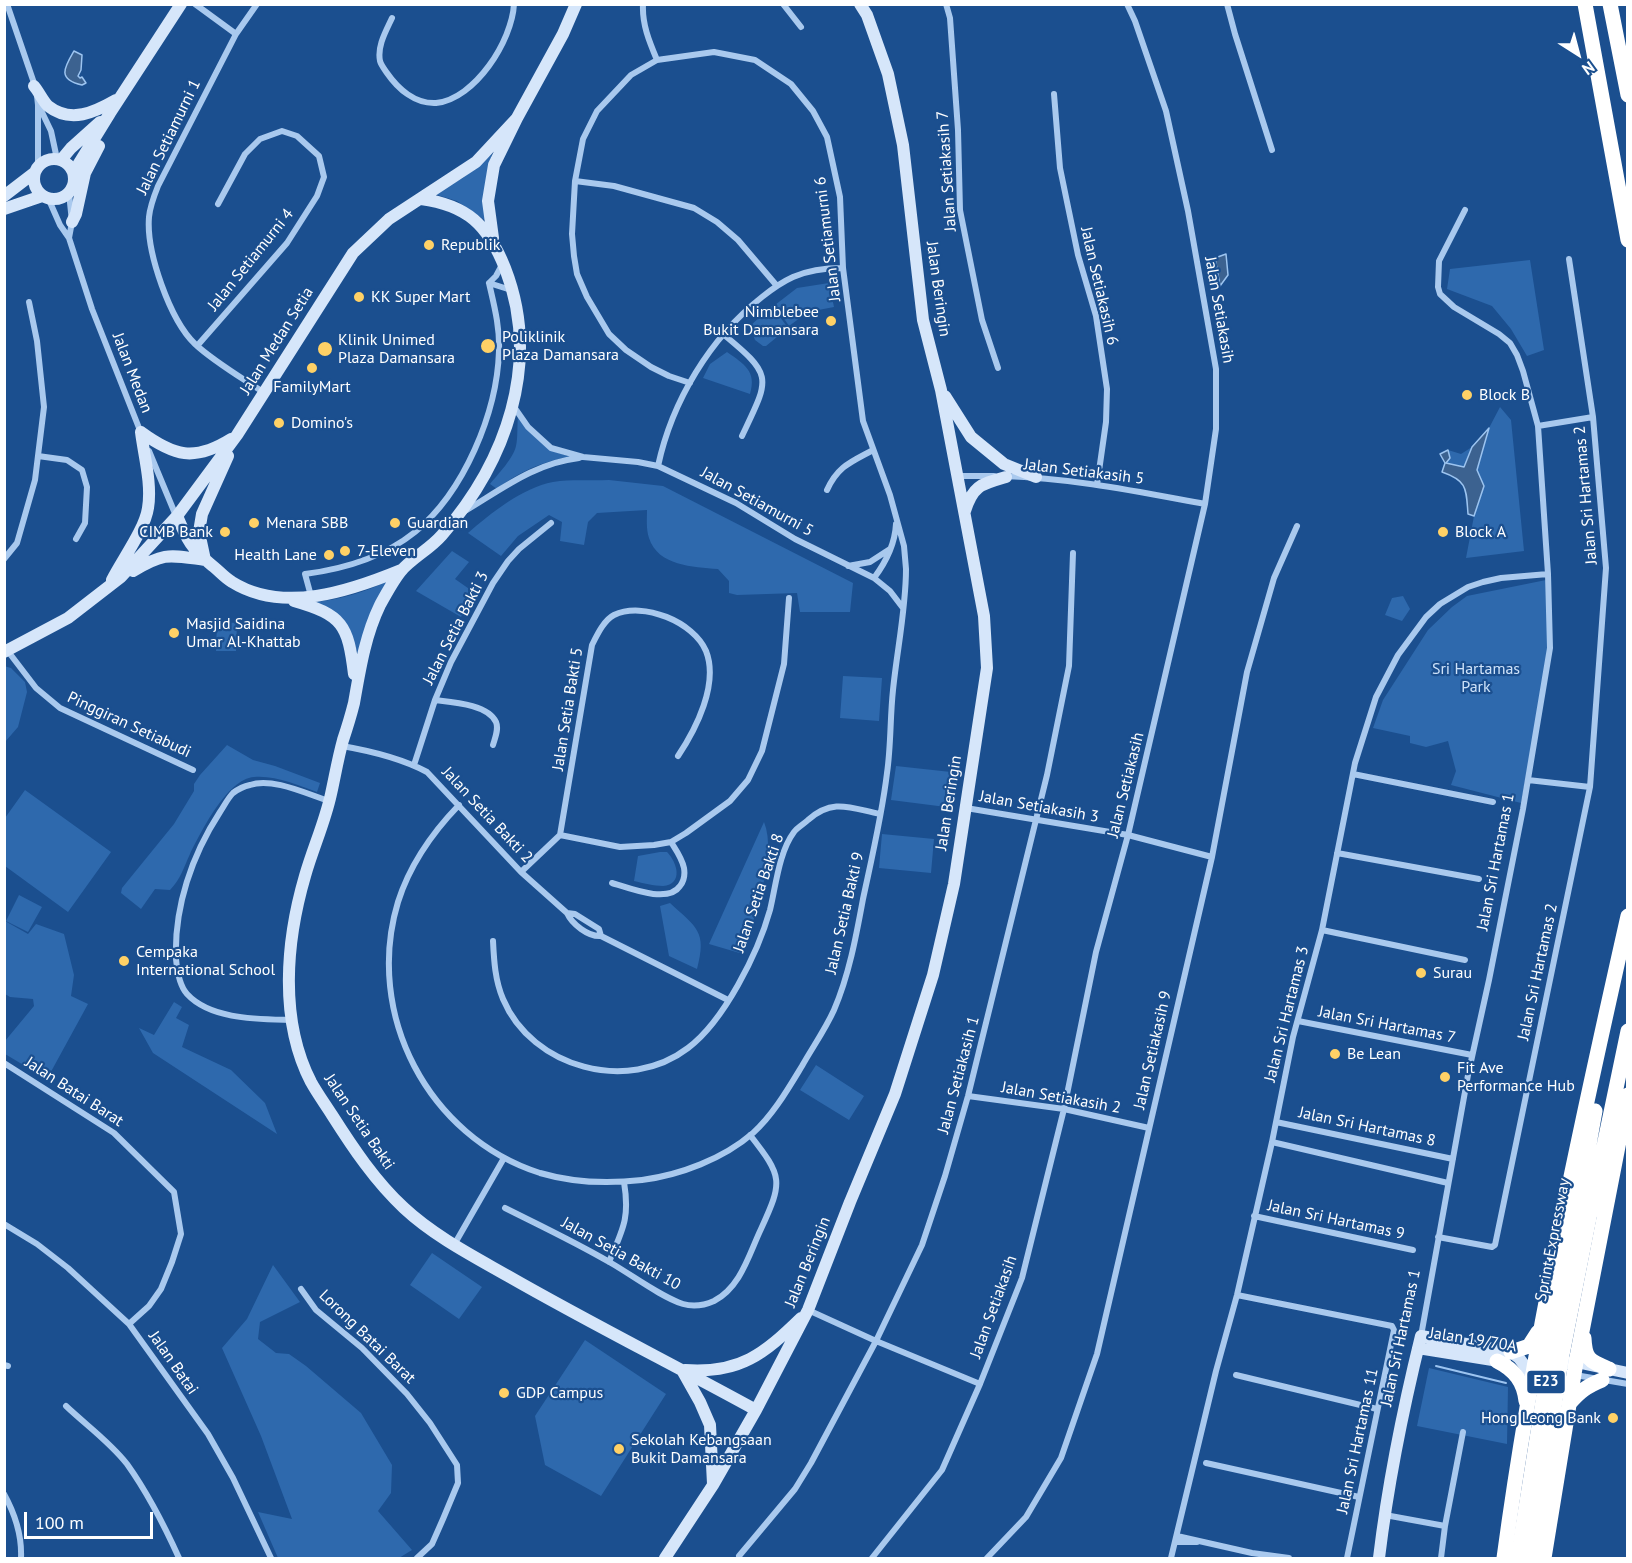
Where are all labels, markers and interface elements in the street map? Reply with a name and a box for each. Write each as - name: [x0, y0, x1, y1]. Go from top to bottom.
- north arrow: [1548, 24, 1608, 84]
- text: N: [1578, 57, 1599, 80]
- street label: Jalan Setiamurni 1: [133, 76, 205, 198]
- street label: Jalan Setiakasih 7: [933, 110, 961, 232]
- street label: Jalan Setiamurni 6: [811, 176, 845, 302]
- street label: Jalan Setiamurni 4: [204, 205, 298, 315]
- street label: Jalan Setiakasih 6: [1076, 225, 1122, 347]
- place label: Republik: [441, 235, 500, 255]
- marker: Republik: [422, 238, 436, 252]
- street label: Jalan Beringin: [922, 240, 954, 338]
- street label: Jalan Setiakasih: [1200, 255, 1238, 365]
- street label: Jalan Medan Setia: [236, 284, 318, 398]
- place label: KK Super Mart: [371, 287, 470, 307]
- marker: KK Super Mart: [352, 290, 366, 304]
- place label: Nimblebee Bukit Damansara: [703, 302, 819, 340]
- marker: Nimblebee Bukit Damansara: [824, 314, 838, 328]
- place label: Poliklinik Plaza Damansara: [502, 327, 619, 365]
- street label: Jalan Medan: [108, 330, 156, 416]
- place label: Klinik Unimed Plaza Damansara: [338, 330, 455, 368]
- marker: Poliklinik Plaza Damansara: [479, 337, 497, 355]
- marker: Klinik Unimed Plaza Damansara: [316, 340, 334, 358]
- marker: FamilyMart: [305, 361, 319, 375]
- place label: FamilyMart: [273, 377, 351, 397]
- place label: Block B: [1479, 385, 1530, 405]
- marker: Block B: [1460, 388, 1474, 402]
- place label: Domino's: [291, 413, 353, 433]
- marker: Domino's: [272, 416, 286, 430]
- street label: Jalan Sri Hartamas 2: [1570, 425, 1602, 565]
- street label: Jalan Setiakasih 5: [1023, 455, 1145, 489]
- street label: Jalan Setiamurni 5: [697, 463, 817, 541]
- place label: Menara SBB: [266, 513, 348, 533]
- place label: Guardian: [407, 513, 468, 533]
- marker: Menara SBB: [247, 516, 261, 530]
- marker: Guardian: [388, 516, 402, 530]
- place label: CIMB Bank: [139, 522, 213, 542]
- place label: Block A: [1455, 522, 1506, 542]
- marker: CIMB Bank: [218, 525, 232, 539]
- marker: Block A: [1436, 525, 1450, 539]
- place label: 7-Eleven: [357, 541, 416, 561]
- marker: 7-Eleven: [338, 544, 352, 558]
- place label: Health Lane: [234, 545, 317, 565]
- marker: Health Lane: [322, 548, 336, 562]
- street label: Jalan Setia Bakti 3: [419, 568, 493, 688]
- place label: Masjid Saidina Umar Al-Khattab: [186, 614, 301, 652]
- marker: Masjid Saidina Umar Al-Khattab: [167, 626, 181, 640]
- street label: Jalan Setia Bakti 5: [549, 646, 587, 772]
- park label: Sri Hartamas Park: [1432, 659, 1520, 697]
- street label: Pinggiran Setiabudi: [64, 688, 194, 762]
- street label: Jalan Setiakasih: [1104, 730, 1148, 840]
- street label: Jalan Beringin: [932, 754, 966, 852]
- street label: Jalan Setia Bakti 2: [438, 763, 536, 867]
- street label: Jalan Setiakasih 3: [978, 787, 1100, 827]
- street label: Jalan Sri Hartamas 1: [1473, 792, 1519, 932]
- street label: Jalan Setia Bakti 8: [730, 831, 788, 955]
- street label: Jalan Setia Bakti 9: [822, 850, 868, 976]
- street label: Jalan Sri Hartamas 2: [1514, 902, 1562, 1042]
- place label: Cempaka International School: [136, 942, 275, 980]
- street label: Jalan Sri Hartamas 3: [1261, 944, 1313, 1084]
- marker: Cempaka International School: [117, 954, 131, 968]
- place label: Surau: [1433, 963, 1472, 983]
- marker: Surau: [1414, 966, 1428, 980]
- street label: Jalan Setiakasih 9: [1130, 989, 1176, 1111]
- street label: Jalan Sri Hartamas 7: [1317, 1002, 1457, 1048]
- street label: Jalan Setiakasih 1: [934, 1014, 984, 1136]
- place label: Be Lean: [1347, 1044, 1401, 1064]
- marker: Be Lean: [1328, 1047, 1342, 1061]
- street label: Jalan Batai Barat: [21, 1053, 127, 1131]
- place label: Fit Ave Performance Hub: [1457, 1058, 1575, 1096]
- street label: Jalan Setia Bakti: [320, 1070, 398, 1174]
- marker: Fit Ave Performance Hub: [1438, 1070, 1452, 1084]
- street label: Jalan Setiakasih 2: [1000, 1078, 1122, 1118]
- street label: Jalan Sri Hartamas 8: [1297, 1103, 1437, 1151]
- street label: Sprint Expressway: [1532, 1177, 1574, 1303]
- street label: Jalan Sri Hartamas 9: [1266, 1196, 1406, 1244]
- street label: Jalan Setia Bakti 10: [558, 1213, 684, 1295]
- street label: Jalan Beringin: [781, 1214, 835, 1310]
- street label: Jalan Setiakasih: [967, 1253, 1021, 1361]
- street label: Jalan Sri Hartamas 1: [1377, 1268, 1425, 1408]
- street label: Lorong Batai Barat: [315, 1286, 419, 1388]
- street label: Jalan 19/70A: [1428, 1324, 1518, 1356]
- street label: Jalan Batai: [144, 1328, 202, 1398]
- street label: Jalan Sri Hartamas 11: [1333, 1367, 1383, 1515]
- road number: E23: [1526, 1370, 1566, 1394]
- place label: GDP Campus: [516, 1383, 603, 1403]
- marker: GDP Campus: [497, 1386, 511, 1400]
- place label: Hong Leong Bank: [1481, 1408, 1601, 1428]
- marker: Hong Leong Bank: [1606, 1411, 1620, 1425]
- place label: Sekolah Kebangsaan Bukit Damansara: [631, 1430, 772, 1468]
- marker: Sekolah Kebangsaan Bukit Damansara: [612, 1442, 626, 1456]
- scale bar: [27, 1500, 156, 1538]
- text: 100 m: [35, 1511, 84, 1534]

